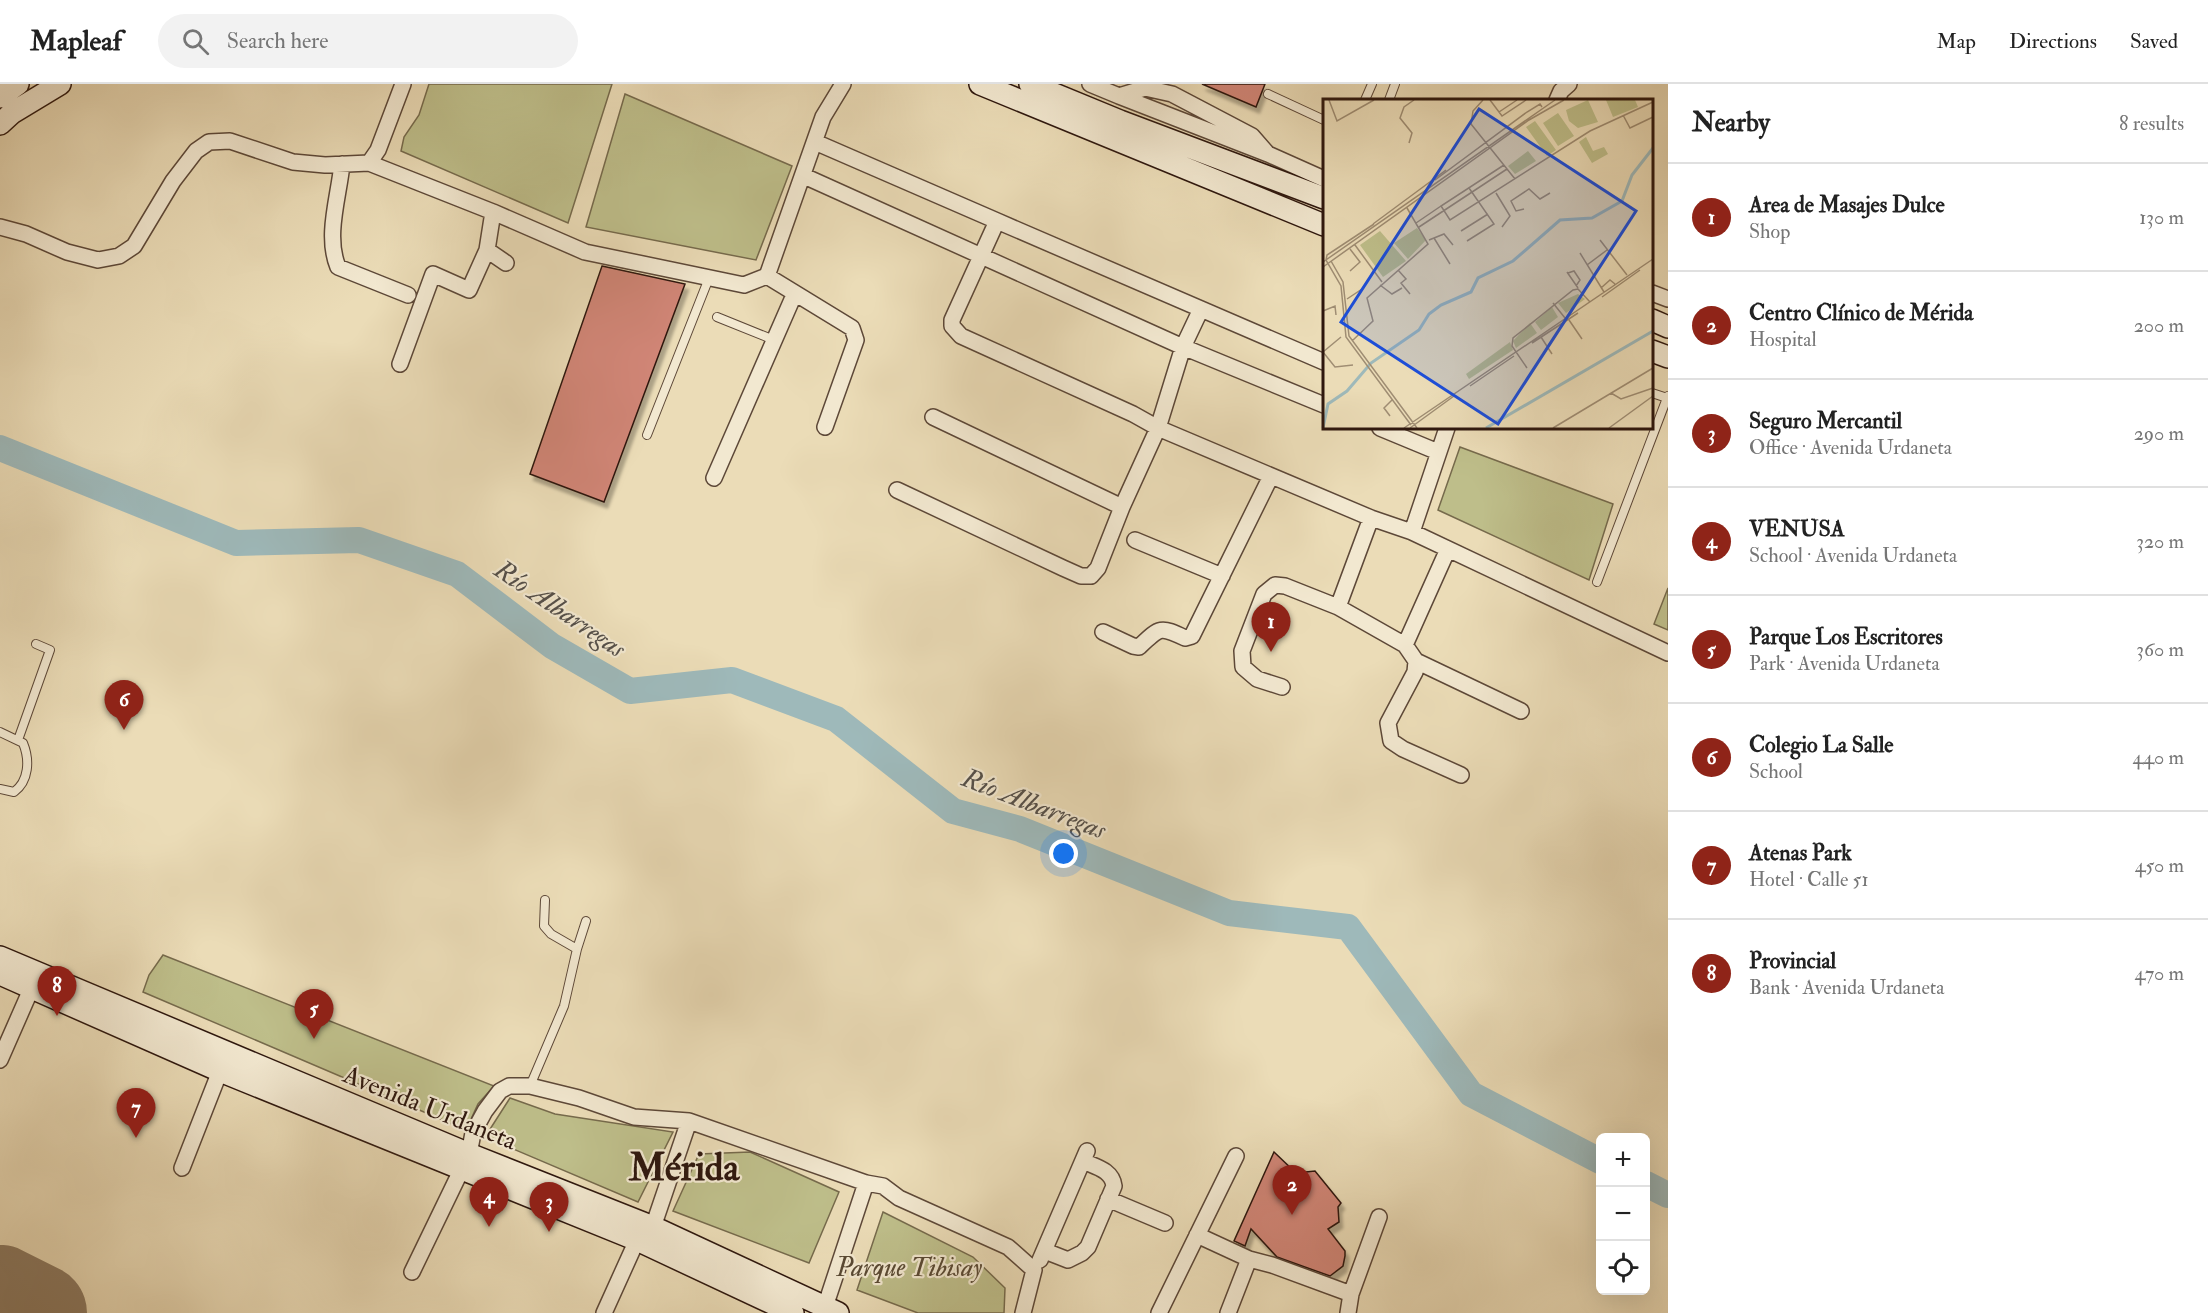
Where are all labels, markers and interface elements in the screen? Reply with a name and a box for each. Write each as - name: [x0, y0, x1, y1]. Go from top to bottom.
- search box: [158, 14, 578, 68]
- text: Mapleaf: [30, 24, 122, 59]
- icon: search: [179, 25, 212, 58]
- text: Search here: [227, 27, 328, 55]
- text: Map: [1936, 28, 1976, 55]
- text: Directions: [2009, 28, 2097, 55]
- text: Saved: [2130, 28, 2178, 55]
- inset map: [1323, 99, 1653, 429]
- text: Nearby: [1692, 107, 1770, 139]
- text: 8 results: [2119, 111, 2184, 136]
- text: Area de Masajes Dulce: [1749, 191, 1945, 219]
- text: 1: [1708, 205, 1715, 230]
- text: 130 m: [2139, 205, 2184, 230]
- text: Shop: [1749, 219, 1790, 244]
- text: Centro Clínico de Mérida: [1749, 299, 1973, 327]
- text: 2: [1706, 313, 1717, 338]
- text: 200 m: [2134, 313, 2184, 338]
- text: Hospital: [1749, 327, 1817, 352]
- text: Seguro Mercantil: [1749, 407, 1902, 435]
- text: 3: [1708, 421, 1715, 446]
- text: 290 m: [2134, 421, 2184, 446]
- text: Office · Avenida Urdaneta: [1749, 435, 1952, 460]
- text: VENUSA: [1749, 515, 1845, 543]
- text: 4: [1706, 529, 1717, 554]
- text: 320 m: [2136, 529, 2184, 554]
- text: School · Avenida Urdaneta: [1749, 543, 1957, 568]
- water label: Río Albarregas: [487, 552, 632, 665]
- pin: 1: [1252, 602, 1290, 652]
- text: Parque Los Escritores: [1749, 623, 1943, 651]
- text: 5: [1707, 637, 1716, 662]
- text: 360 m: [2136, 637, 2184, 662]
- text: Park · Avenida Urdaneta: [1749, 651, 1940, 676]
- pin: 6: [104, 680, 144, 730]
- text: Colegio La Salle: [1749, 731, 1893, 759]
- text: 6: [1706, 745, 1717, 770]
- text: 440 m: [2132, 745, 2184, 770]
- text: School: [1749, 759, 1803, 784]
- water label: Río Albarregas: [956, 761, 1111, 847]
- your location: [1049, 839, 1078, 868]
- text: Atenas Park: [1749, 839, 1852, 867]
- text: 7: [1707, 853, 1716, 878]
- text: 450 m: [2135, 853, 2184, 878]
- text: Hotel · Calle 51: [1749, 867, 1869, 892]
- text: Provincial: [1749, 947, 1836, 975]
- text: 8: [1707, 961, 1716, 986]
- text: 470 m: [2135, 961, 2184, 986]
- pin: 8: [38, 966, 76, 1016]
- text: Bank · Avenida Urdaneta: [1749, 975, 1944, 1000]
- pin: 5: [294, 990, 334, 1039]
- street label: Avenida Urdaneta: [338, 1058, 522, 1158]
- pin: 7: [116, 1088, 156, 1138]
- map controls: [1596, 1133, 1650, 1295]
- button: +: [1596, 1133, 1650, 1187]
- district label: Mérida: [628, 1144, 741, 1192]
- pin: 2: [1272, 1166, 1312, 1215]
- pin: 4: [470, 1178, 508, 1227]
- pin: 3: [530, 1182, 568, 1232]
- button: −: [1596, 1187, 1650, 1241]
- button: locate: [1596, 1241, 1650, 1295]
- park label: Parque Tibisay: [835, 1252, 982, 1284]

